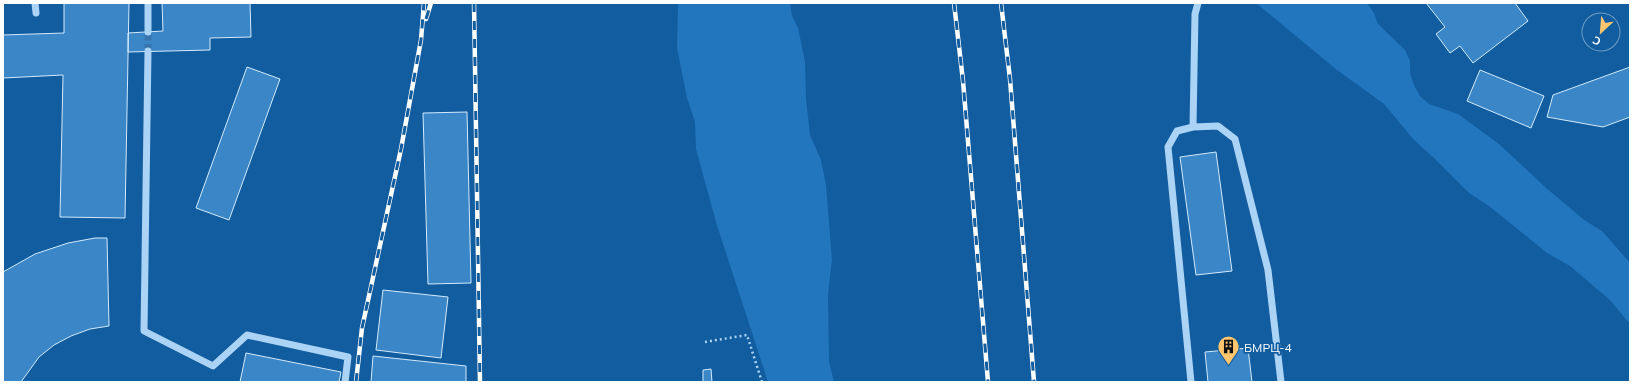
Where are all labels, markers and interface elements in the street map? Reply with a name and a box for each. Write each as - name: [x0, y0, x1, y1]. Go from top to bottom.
- north arrow: [1581, 12, 1621, 52]
- text: С: [1590, 33, 1603, 49]
- building icon: БМРЦ-4: [1215, 334, 1241, 367]
- place label: БМРЦ-4: [1244, 340, 1292, 355]

